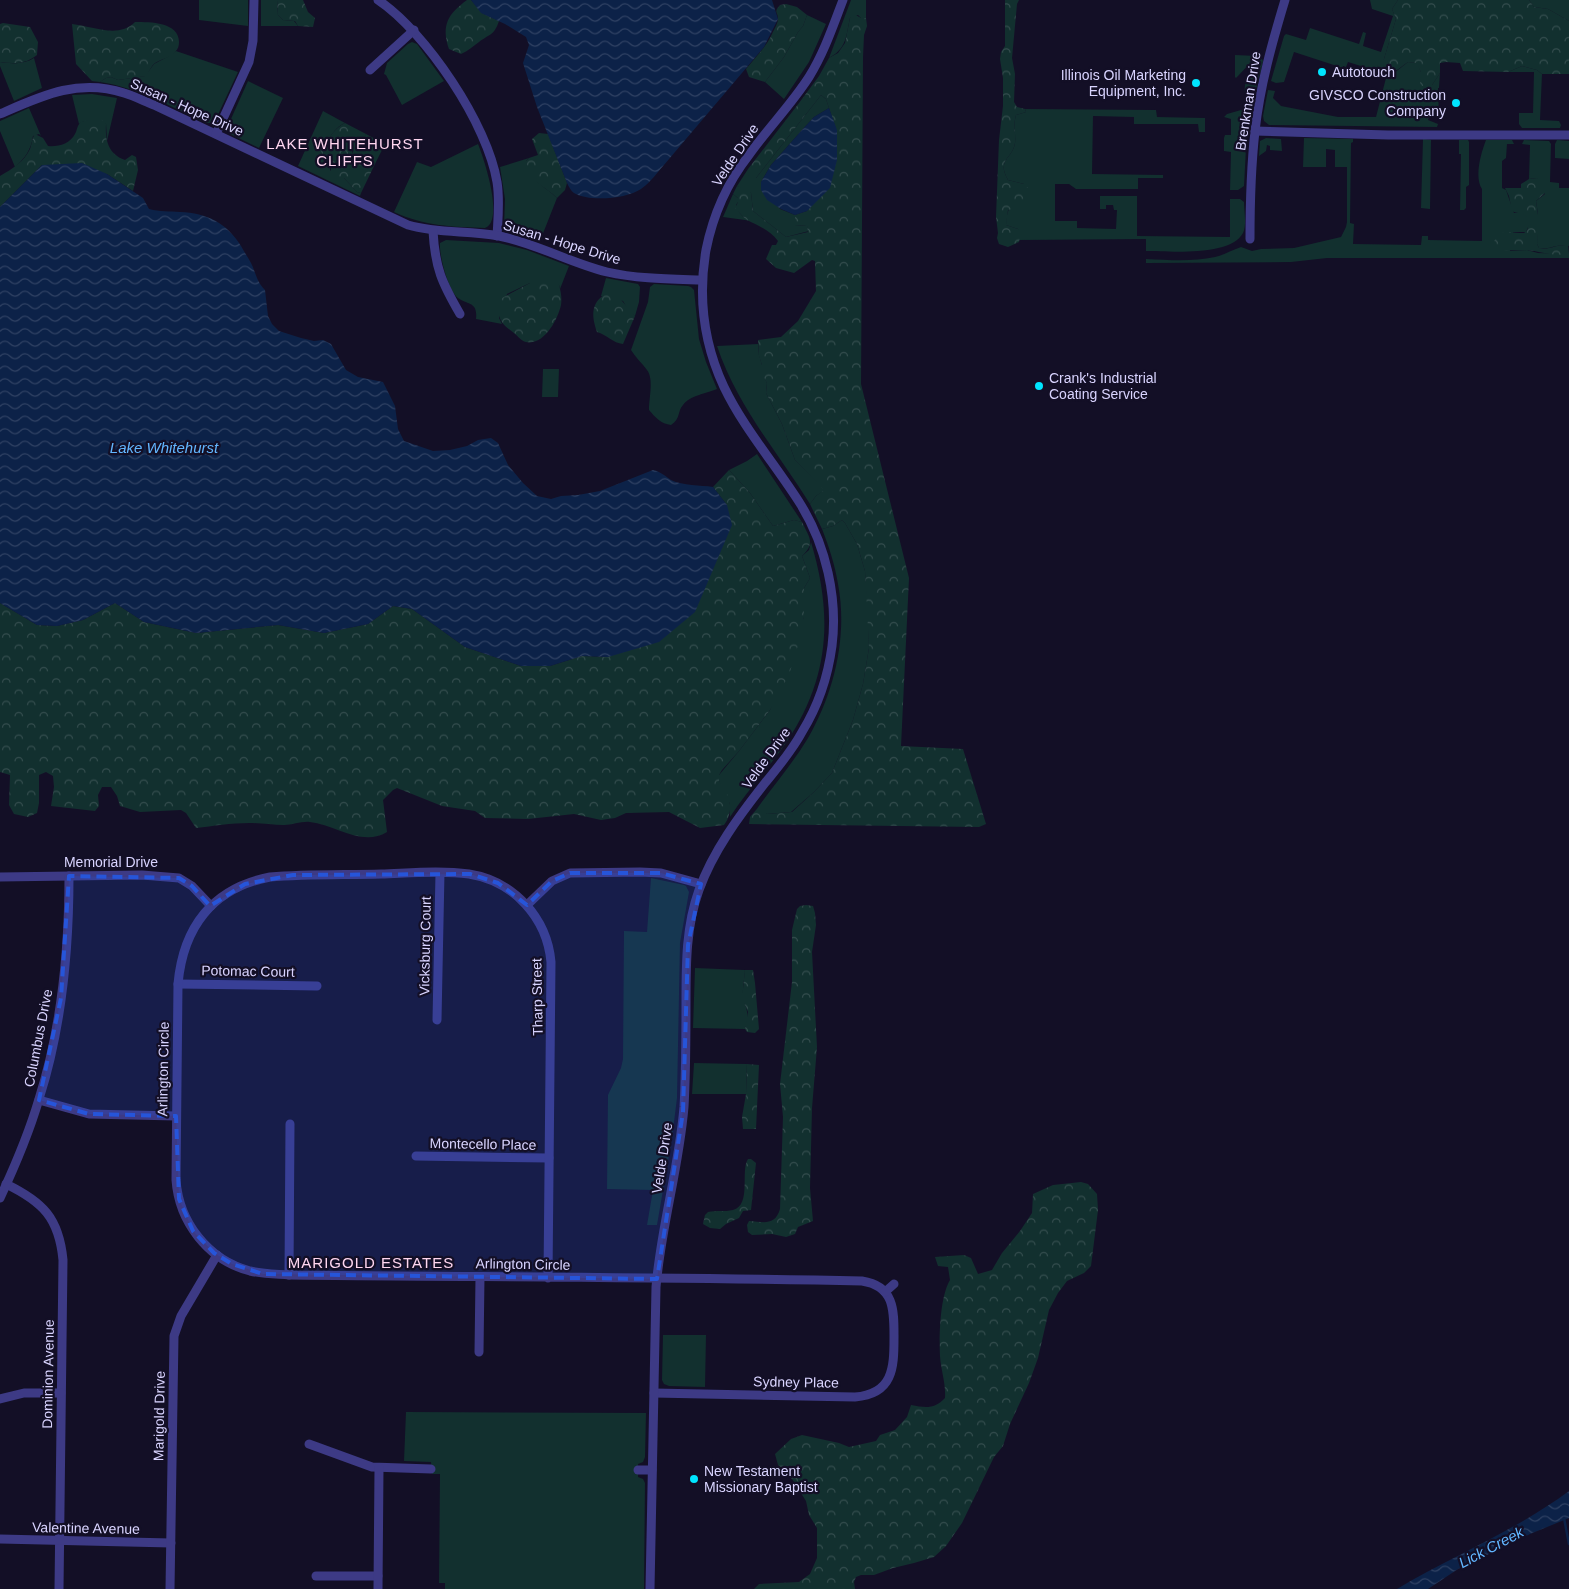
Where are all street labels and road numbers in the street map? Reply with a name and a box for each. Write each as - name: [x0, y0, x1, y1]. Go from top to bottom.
- street label: Brenkman Drive: [1232, 50, 1264, 152]
- street label: Susan - Hope Drive: [128, 75, 246, 139]
- street label: Velde Drive: [708, 121, 762, 189]
- street label: Susan - Hope Drive: [501, 216, 623, 268]
- street label: Velde Drive: [738, 724, 794, 792]
- street label: Memorial Drive: [64, 854, 158, 870]
- street label: Vicksburg Court: [416, 896, 434, 996]
- street label: Tharp Street: [528, 958, 546, 1036]
- street label: Potomac Court: [201, 962, 295, 980]
- street label: Columbus Drive: [21, 987, 55, 1088]
- street label: Arlington Circle: [154, 1021, 172, 1117]
- street label: Velde Drive: [648, 1121, 676, 1195]
- street label: Montecello Place: [430, 1135, 537, 1153]
- street label: Arlington Circle: [475, 1255, 571, 1273]
- street label: Dominion Avenue: [39, 1319, 57, 1429]
- street label: Marigold Drive: [150, 1371, 168, 1461]
- street label: Sydney Place: [753, 1373, 839, 1391]
- street label: Valentine Avenue: [32, 1519, 140, 1537]

